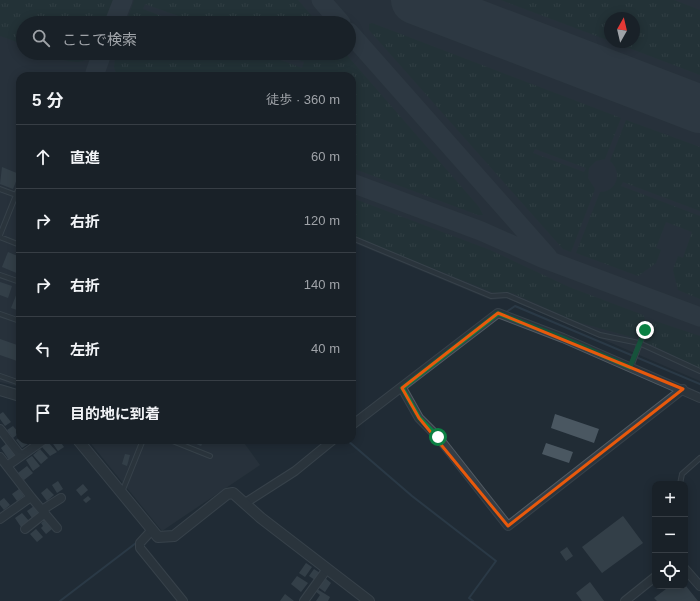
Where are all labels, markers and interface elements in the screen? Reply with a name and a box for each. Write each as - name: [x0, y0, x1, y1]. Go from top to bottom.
- north arrow: [604, 12, 640, 48]
- search box: [16, 16, 356, 60]
- icon: search: [30, 27, 52, 49]
- text: ここで検索: [62, 31, 137, 48]
- text: 5 分: [32, 91, 63, 110]
- text: 徒歩 · 360 m: [266, 92, 340, 107]
- icon: ahead: [32, 146, 54, 168]
- text: 直進: [70, 149, 100, 166]
- text: 60 m: [311, 149, 340, 164]
- icon: right: [32, 210, 54, 232]
- text: 右折: [70, 213, 100, 230]
- text: 120 m: [304, 213, 340, 228]
- icon: right: [32, 274, 54, 296]
- text: 右折: [70, 277, 100, 294]
- text: 140 m: [304, 277, 340, 292]
- route end: [636, 321, 654, 339]
- icon: left: [32, 338, 54, 360]
- text: 左折: [70, 341, 100, 358]
- text: 40 m: [311, 341, 340, 356]
- icon: arrive: [32, 402, 54, 424]
- text: 目的地に到着: [70, 405, 160, 422]
- route start: [429, 428, 447, 446]
- map controls: [652, 481, 688, 589]
- button: +: [652, 481, 688, 517]
- button: −: [652, 517, 688, 553]
- button: locate: [652, 553, 688, 589]

